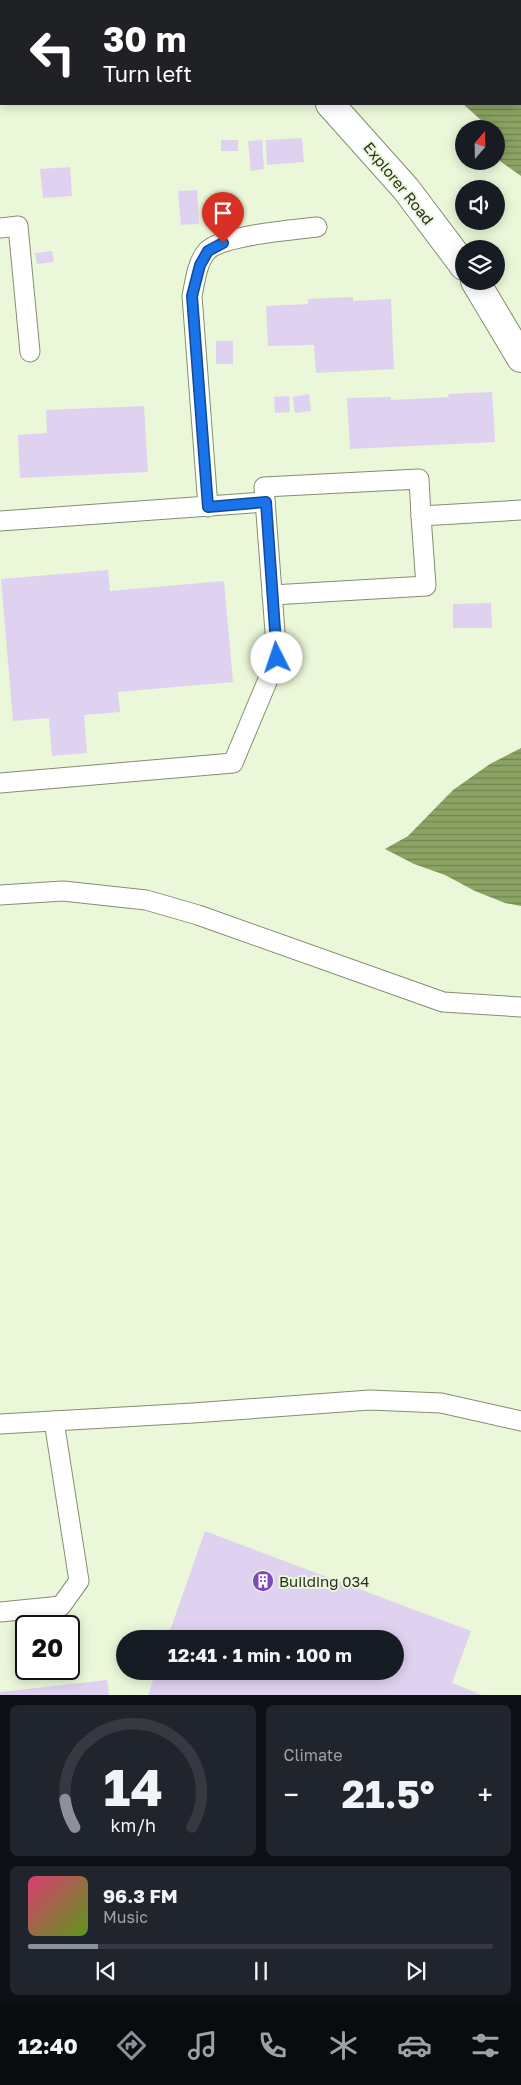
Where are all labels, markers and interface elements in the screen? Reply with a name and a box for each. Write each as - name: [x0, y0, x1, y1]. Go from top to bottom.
- text: 30 m: [103, 18, 186, 60]
- icon: left: [20, 20, 85, 85]
- text: Turn left: [103, 60, 192, 87]
- north arrow: [455, 120, 505, 170]
- map controls: [455, 120, 505, 290]
- street label: Explorer Road: [360, 138, 438, 228]
- button: sound: [455, 180, 505, 230]
- pin: [202, 192, 244, 243]
- icon: arrive: [209, 199, 237, 227]
- button: layers: [455, 240, 505, 290]
- position arrow: [250, 631, 302, 683]
- building icon: Building 034: [251, 1569, 275, 1593]
- place label: Building 034: [279, 1572, 369, 1590]
- speed limit sign: 20: [15, 1615, 80, 1680]
- text: 12:41 · 1 min · 100 m: [168, 1643, 352, 1666]
- text: Climate: [284, 1745, 343, 1765]
- text: 14: [103, 1755, 162, 1817]
- text: 21.5°: [342, 1771, 435, 1816]
- text: −: [284, 1778, 299, 1811]
- text: +: [478, 1778, 493, 1811]
- text: km/h: [110, 1814, 155, 1836]
- text: 96.3 FM: [103, 1884, 178, 1907]
- text: Music: [103, 1907, 148, 1927]
- icon: previous: [92, 1957, 120, 1985]
- icon: pause: [247, 1957, 275, 1985]
- icon: next: [402, 1957, 430, 1985]
- icon: directions: [114, 2028, 149, 2063]
- icon: music: [185, 2028, 220, 2063]
- icon: phone: [255, 2028, 290, 2063]
- icon: climate: [326, 2028, 361, 2063]
- icon: car: [397, 2028, 432, 2063]
- icon: filters: [468, 2028, 503, 2063]
- text: 12:40: [18, 2032, 78, 2059]

